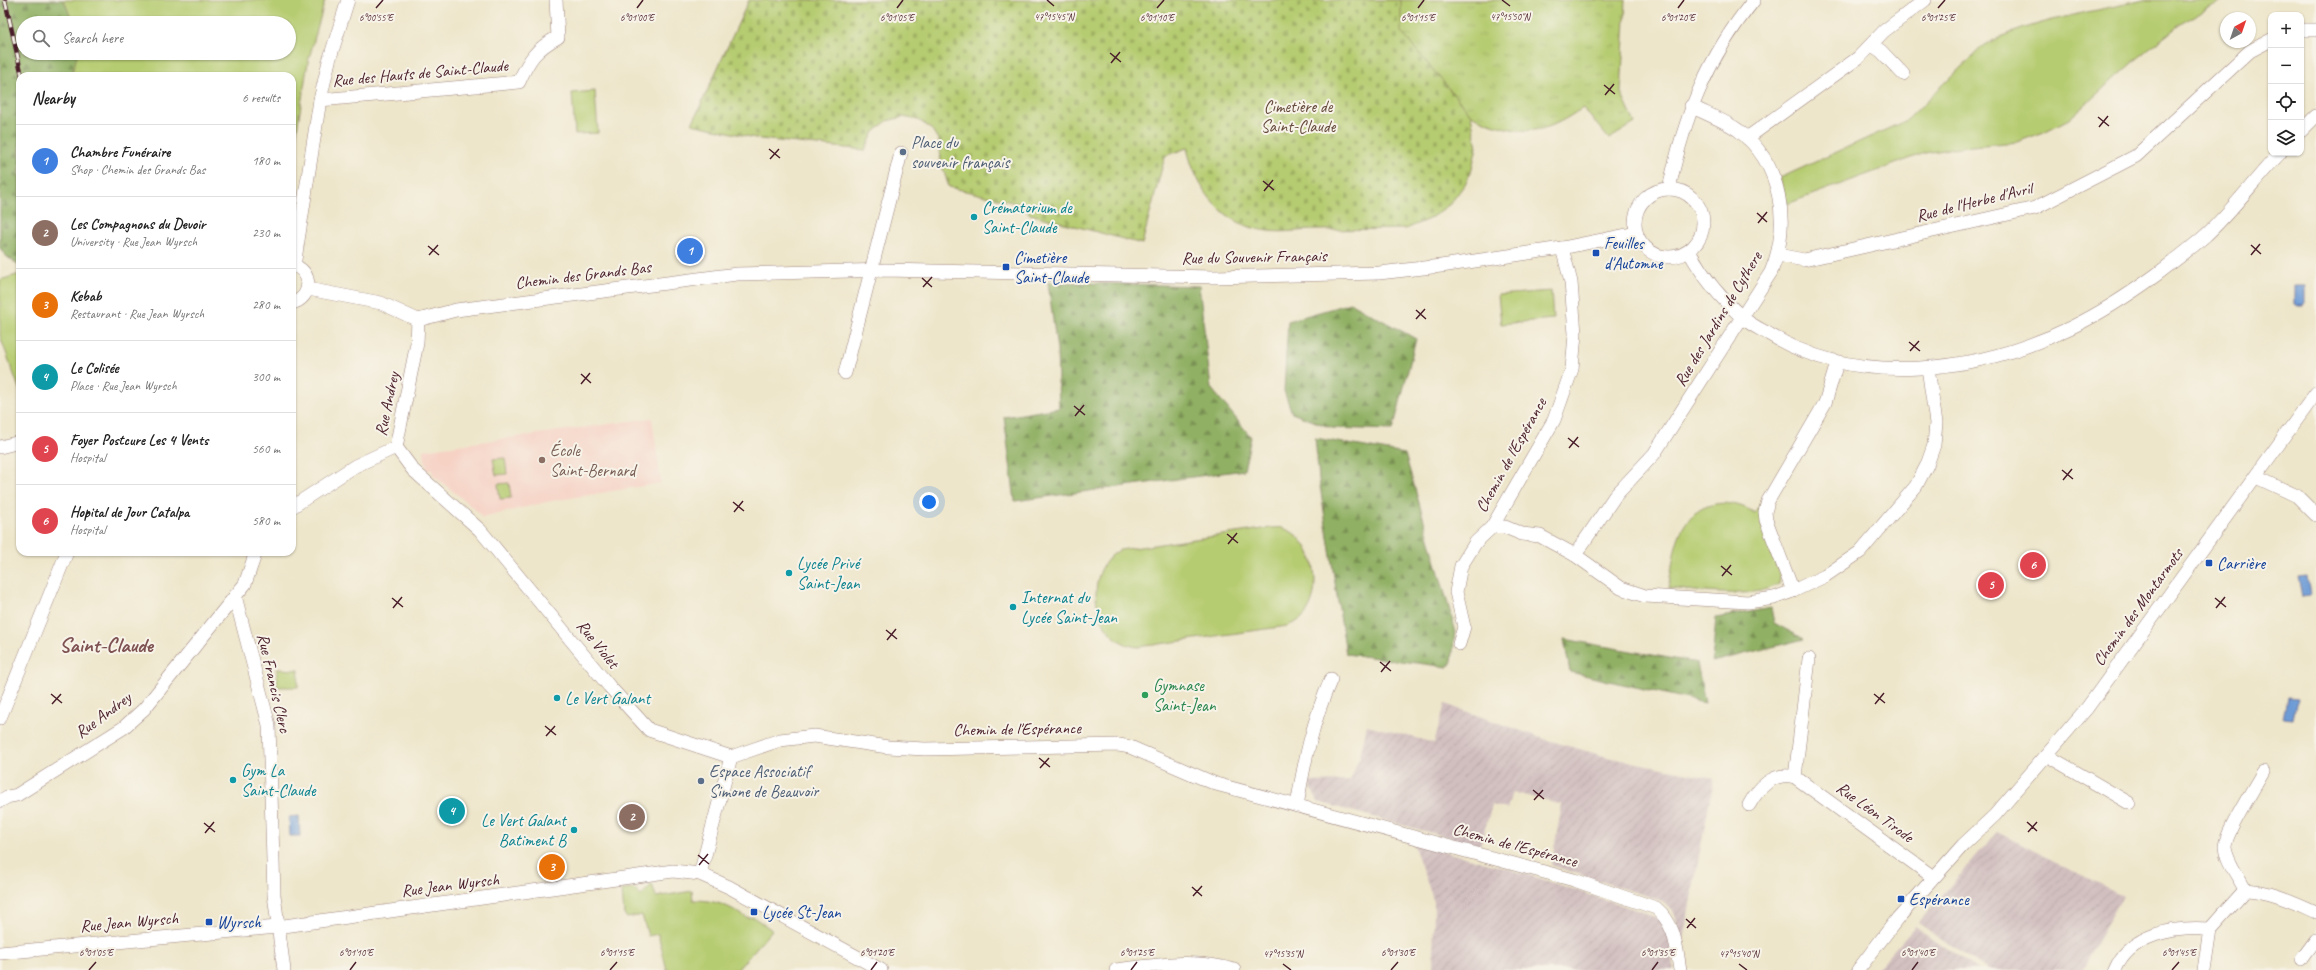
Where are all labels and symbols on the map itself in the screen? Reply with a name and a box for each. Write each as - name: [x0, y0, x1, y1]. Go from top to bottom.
- text: 47°15'45"N: [1034, 10, 1076, 23]
- text: 47°15'50"N: [1490, 10, 1532, 23]
- text: 6°00'55"E: [359, 11, 395, 24]
- text: 6°01'00"E: [620, 11, 656, 24]
- text: 6°01'05"E: [880, 11, 916, 24]
- text: 6°01'10"E: [1140, 11, 1176, 24]
- text: 6°01'15"E: [1401, 11, 1437, 24]
- text: 6°01'20"E: [1661, 11, 1697, 24]
- text: 6°01'25"E: [1921, 11, 1957, 24]
- north arrow: [2220, 12, 2256, 48]
- street label: Rue des Hauts de Saint-Claude: [331, 55, 510, 91]
- park label: Cimetière de Saint-Claude: [1261, 96, 1337, 137]
- place label: Place du souvenir français: [911, 132, 1011, 173]
- marker: Place du souvenir français: [898, 147, 908, 157]
- street label: Rue de l'Herbe d'Avril: [1914, 177, 2037, 227]
- place label: Crématorium de Saint-Claude: [982, 197, 1073, 238]
- marker: Crématorium de Saint-Claude: [969, 212, 979, 222]
- place label: Feuilles d'Automne: [1604, 233, 1664, 274]
- pin: 1: [677, 236, 703, 266]
- street label: Rue du Souvenir Français: [1181, 245, 1329, 269]
- place label: Cimetière Saint-Claude: [1014, 247, 1090, 288]
- street label: Rue des Jardins de Cythere: [1669, 247, 1767, 390]
- marker: Feuilles d'Automne: [1591, 248, 1601, 258]
- street label: Chemin des Grands Bas: [514, 256, 654, 294]
- marker: Cimetière Saint-Claude: [1001, 262, 1011, 272]
- street label: Rue Andrey: [370, 369, 404, 438]
- street label: Chemin de l'Espérance: [1471, 393, 1552, 516]
- place label: École Saint-Bernard: [550, 439, 638, 481]
- marker: École Saint-Bernard: [537, 455, 547, 465]
- your location: [919, 492, 939, 512]
- street label: Chemin des Montarmots: [2088, 543, 2188, 670]
- pin: 6: [2020, 550, 2046, 580]
- place label: Lycée Privé Saint-Jean: [797, 553, 862, 594]
- place label: Carrière: [2217, 553, 2267, 574]
- marker: Carrière: [2204, 558, 2214, 568]
- marker: Lycée Privé Saint-Jean: [784, 568, 794, 578]
- pin: 5: [1978, 570, 2004, 600]
- place label: Internat du Lycée Saint-Jean: [1021, 587, 1118, 628]
- marker: Internat du Lycée Saint-Jean: [1008, 602, 1018, 612]
- street label: Rue Violet: [572, 616, 625, 674]
- street label: Rue Francis Clerc: [252, 631, 296, 736]
- district label: Saint-Claude: [59, 632, 155, 658]
- place label: Gymnase Saint-Jean: [1153, 675, 1217, 716]
- street label: Rue Andrey: [71, 686, 136, 743]
- place label: Le Vert Galant: [565, 688, 652, 709]
- marker: Gymnase Saint-Jean: [1140, 690, 1150, 700]
- marker: Le Vert Galant: [552, 693, 562, 703]
- street label: Chemin de l'Espérance: [953, 717, 1082, 741]
- place label: Gym La Saint-Claude: [241, 760, 317, 801]
- place label: Espace Associatif Simone de Beauvoir: [709, 761, 820, 802]
- marker: Gym La Saint-Claude: [228, 775, 238, 785]
- marker: Espace Associatif Simone de Beauvoir: [696, 776, 706, 786]
- street label: Rue Léon Tirode: [1832, 777, 1919, 848]
- pin: 4: [439, 796, 465, 826]
- pin: 2: [619, 802, 645, 832]
- place label: Le Vert Galant Batiment B: [481, 810, 568, 851]
- street label: Chemin de l'Espérance: [1451, 818, 1581, 872]
- marker: Le Vert Galant Batiment B: [569, 825, 579, 835]
- pin: 3: [539, 852, 565, 882]
- street label: Rue Jean Wyrsch: [400, 869, 500, 901]
- place label: Espérance: [1909, 889, 1970, 910]
- marker: Espérance: [1896, 894, 1906, 904]
- place label: Lycée St-Jean: [762, 902, 842, 923]
- street label: Rue Jean Wyrsch: [79, 907, 179, 937]
- marker: Lycée St-Jean: [749, 907, 759, 917]
- place label: Wyrsch: [217, 912, 262, 933]
- marker: Wyrsch: [204, 917, 214, 927]
- text: 6°01'05"E: [79, 946, 115, 959]
- text: 6°01'10"E: [339, 946, 375, 959]
- text: 6°01'15"E: [600, 946, 636, 959]
- text: 6°01'20"E: [860, 946, 896, 959]
- text: 6°01'25"E: [1120, 946, 1156, 959]
- text: 6°01'30"E: [1381, 946, 1417, 959]
- text: 6°01'35"E: [1641, 946, 1677, 959]
- text: 6°01'40"E: [1901, 946, 1937, 959]
- text: 6°01'45"E: [2162, 946, 2198, 959]
- text: 47°15'35"N: [1263, 947, 1305, 960]
- text: 47°15'40"N: [1719, 947, 1761, 960]

